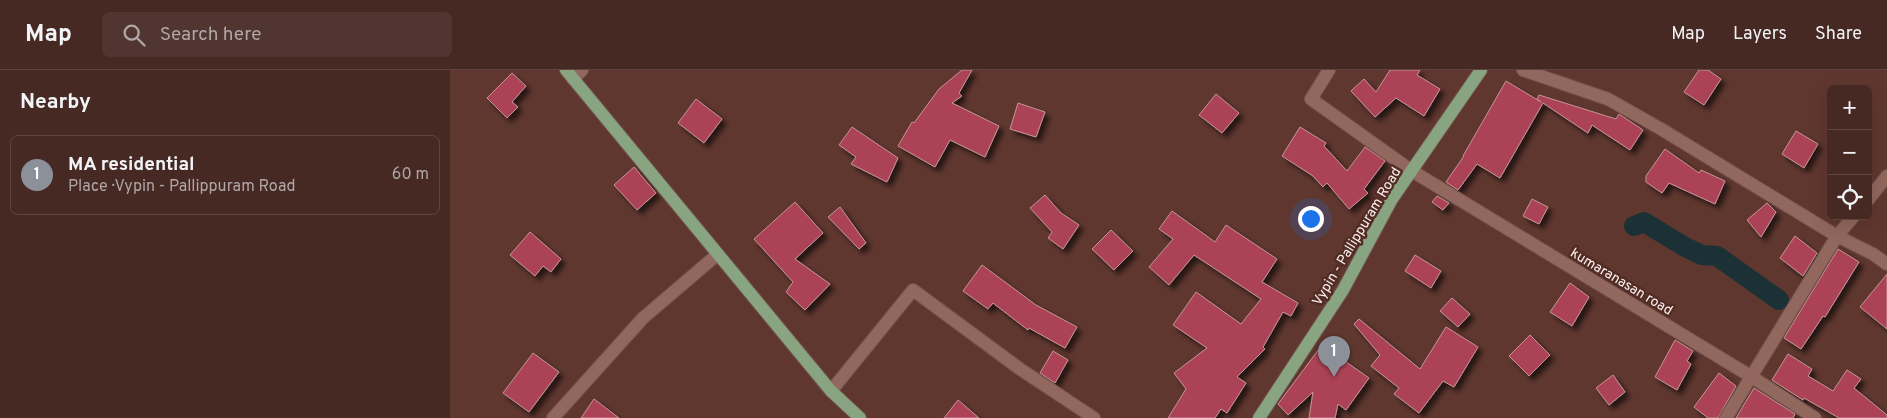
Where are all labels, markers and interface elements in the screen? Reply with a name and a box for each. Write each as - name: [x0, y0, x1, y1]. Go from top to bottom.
- search box: [102, 12, 452, 57]
- text: Map: [25, 20, 72, 50]
- icon: search: [120, 21, 148, 49]
- text: Search here: [160, 23, 261, 47]
- text: Map: [1671, 23, 1705, 46]
- text: Layers: [1733, 23, 1787, 46]
- text: Share: [1815, 23, 1862, 46]
- map controls: [1827, 85, 1872, 220]
- button: +: [1827, 85, 1872, 130]
- text: Nearby: [20, 89, 91, 116]
- button: −: [1827, 130, 1872, 175]
- text: MA residential: [68, 153, 195, 177]
- street label: Vypin - Pallippuram Road: [1309, 164, 1405, 309]
- text: 1: [34, 165, 40, 185]
- text: 60 m: [392, 165, 429, 185]
- button: locate: [1827, 175, 1872, 220]
- text: Place · Vypin - Pallippuram Road: [68, 177, 296, 197]
- your location: [1298, 206, 1324, 232]
- street label: kumaranasan road: [1567, 245, 1675, 320]
- pin: 1: [1318, 336, 1350, 377]

